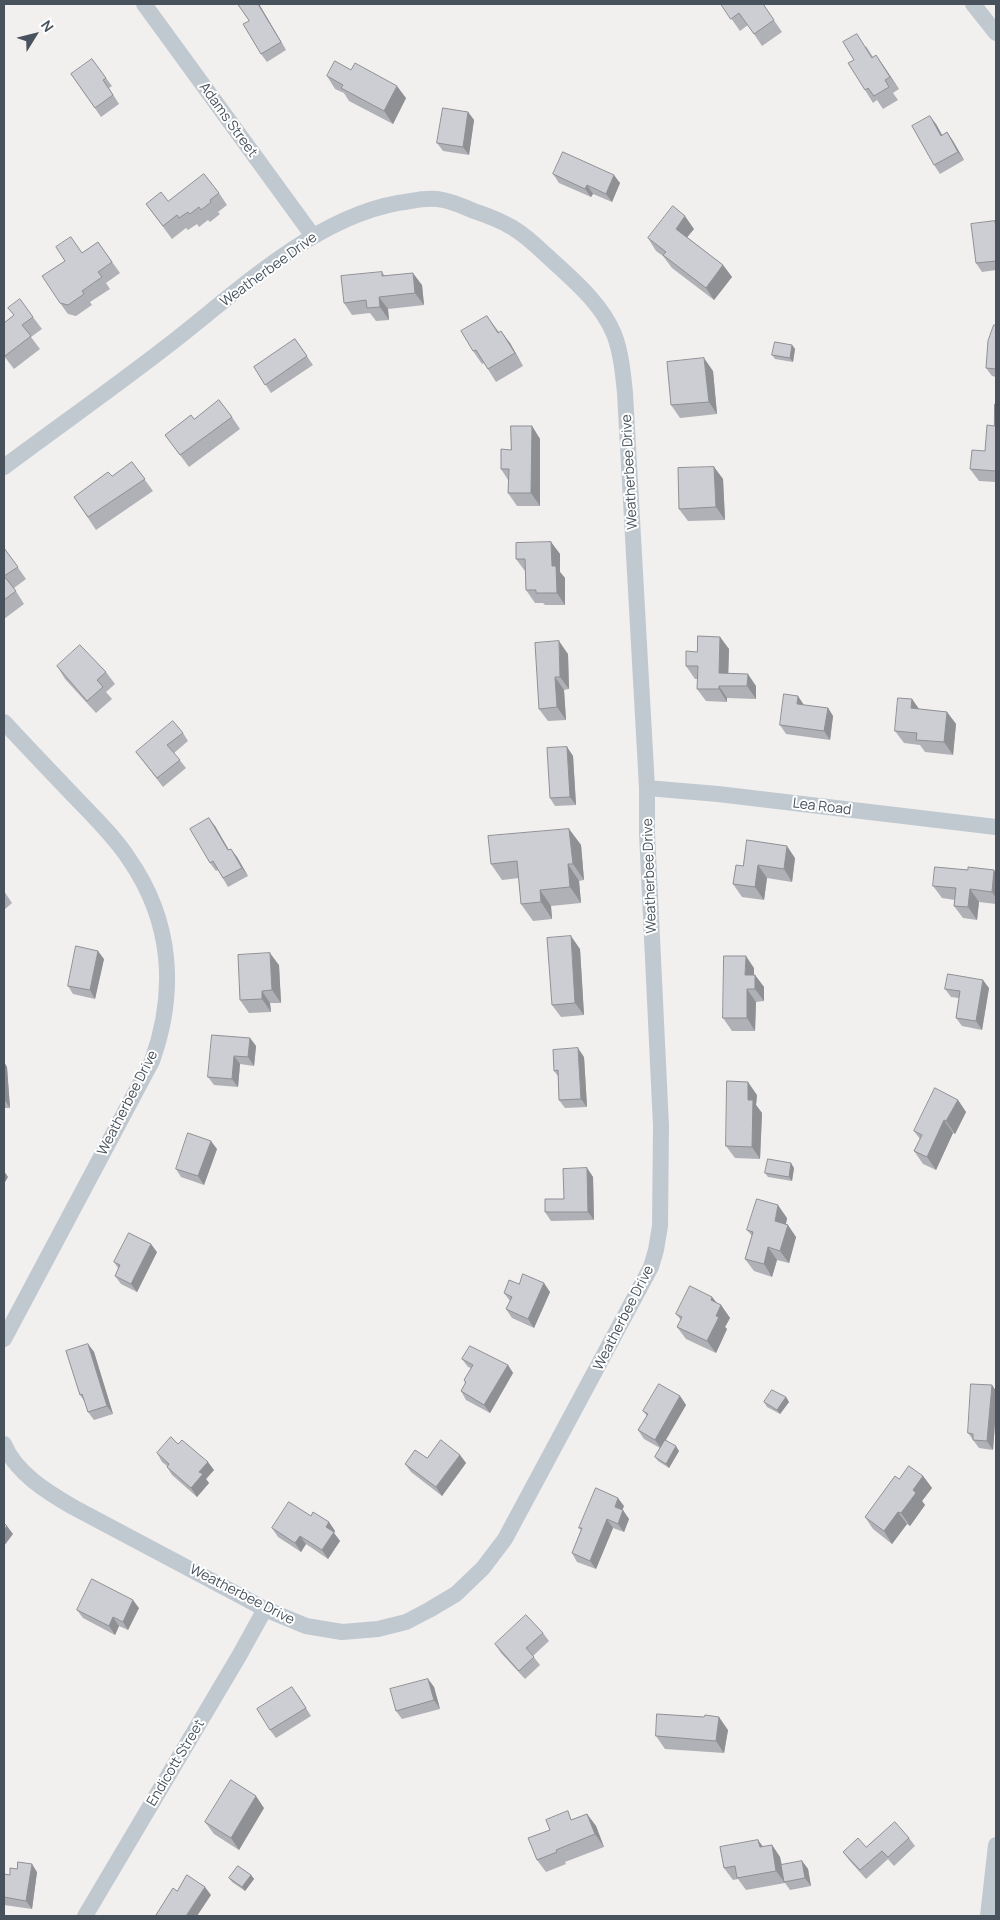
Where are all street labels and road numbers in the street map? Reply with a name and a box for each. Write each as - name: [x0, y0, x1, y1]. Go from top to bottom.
- street label: Adams Street: [195, 79, 261, 161]
- street label: Weatherbee Drive: [217, 229, 321, 311]
- street label: Weatherbee Drive: [619, 414, 641, 530]
- street label: Lea Road: [792, 795, 852, 819]
- street label: Weatherbee Drive: [640, 818, 660, 934]
- street label: Weatherbee Drive: [94, 1048, 162, 1158]
- street label: Weatherbee Drive: [590, 1263, 658, 1373]
- street label: Weatherbee Drive: [187, 1561, 297, 1629]
- street label: Endicott Street: [144, 1717, 208, 1809]

